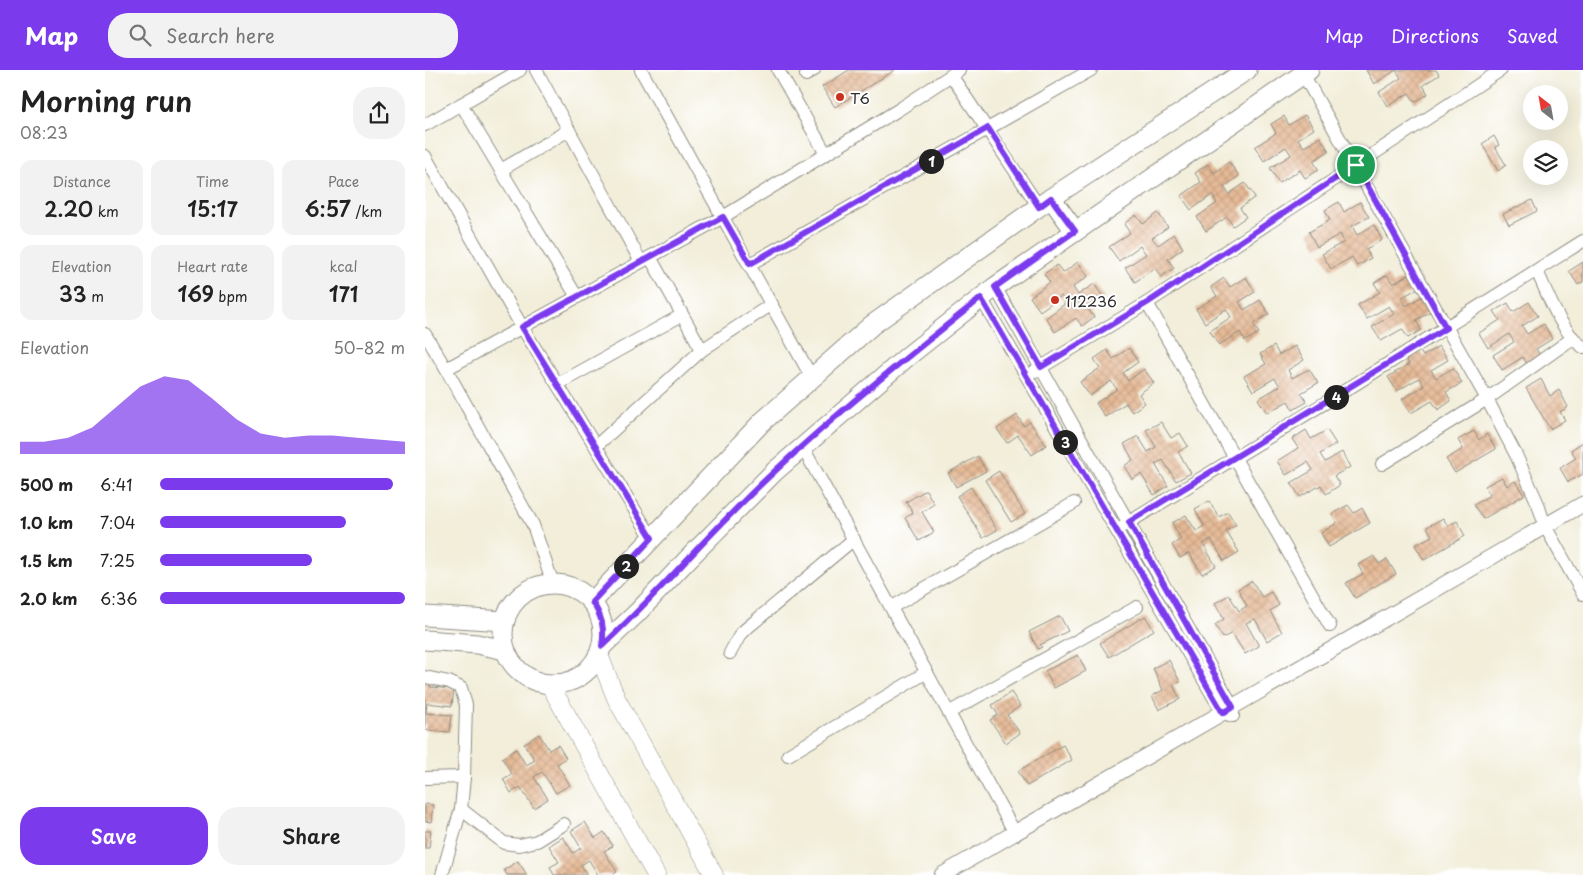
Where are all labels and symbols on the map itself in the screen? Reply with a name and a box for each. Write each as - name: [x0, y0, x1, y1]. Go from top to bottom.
- north arrow: [1523, 85, 1567, 130]
- place label: T6: [850, 86, 870, 109]
- marker: T6: [834, 91, 846, 103]
- pin: [1335, 144, 1377, 186]
- pin: 1: [919, 148, 943, 174]
- place label: 112236: [1065, 289, 1117, 312]
- marker: 112236: [1049, 294, 1061, 306]
- pin: 4: [1323, 384, 1349, 410]
- pin: 3: [1053, 430, 1077, 454]
- pin: 2: [613, 554, 639, 578]

